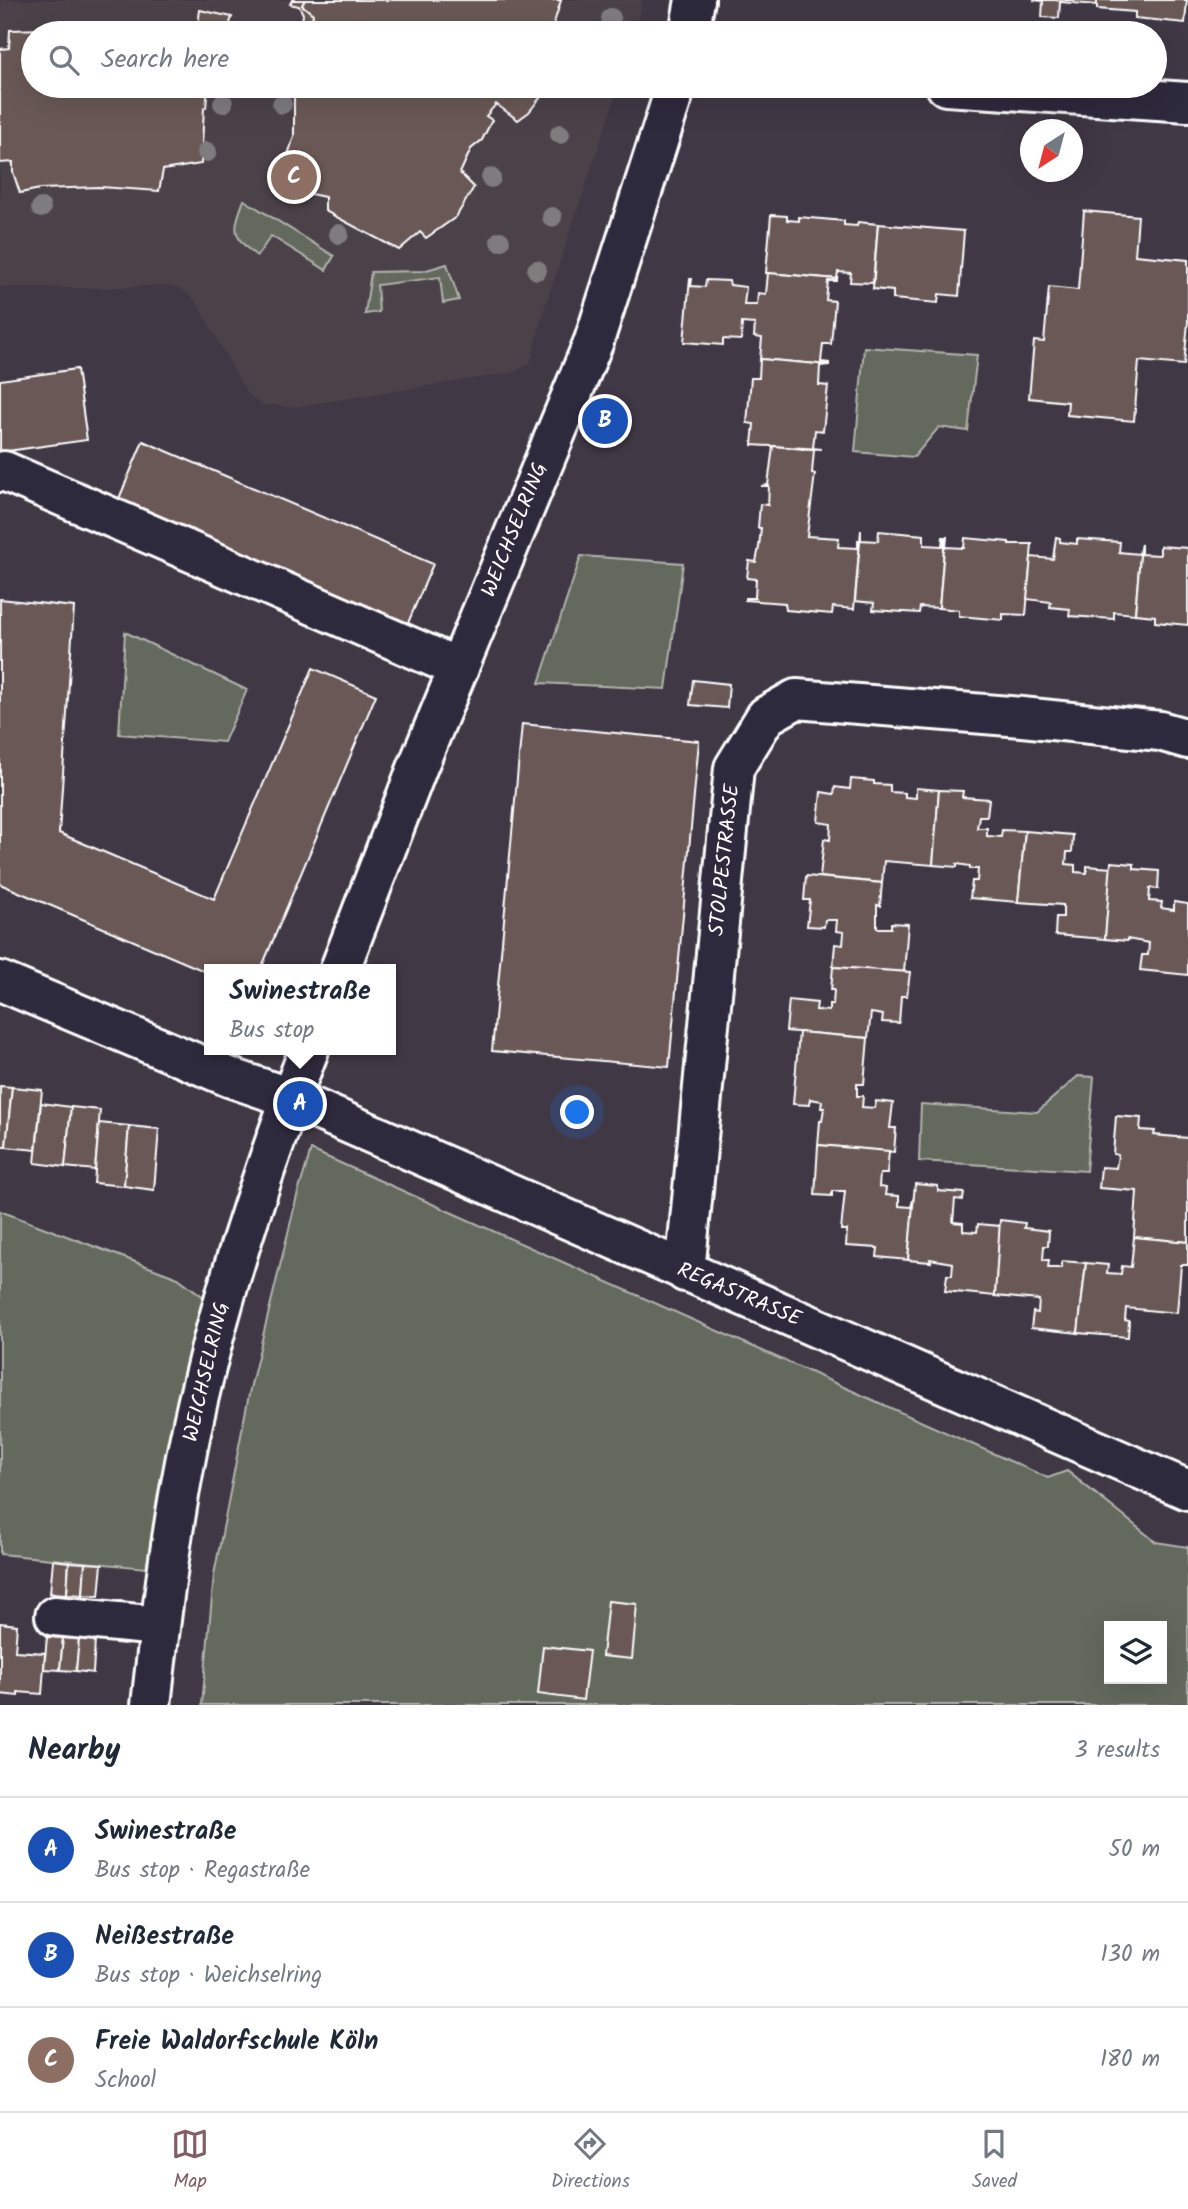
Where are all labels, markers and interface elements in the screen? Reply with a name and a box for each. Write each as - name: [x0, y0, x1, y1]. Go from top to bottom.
- search box: [21, 21, 1167, 98]
- text: Search here: [101, 39, 229, 81]
- icon: search: [45, 41, 83, 79]
- north arrow: [1020, 119, 1083, 182]
- pin: C: [271, 151, 317, 203]
- pin: B: [582, 395, 628, 447]
- street label: WEICHSELRING: [473, 458, 557, 602]
- street label: STOLPESTRASSE: [701, 782, 749, 938]
- popup: [204, 964, 396, 1055]
- text: Swinestraße: [229, 971, 371, 1013]
- text: Bus stop: [229, 1013, 314, 1049]
- pin: A: [277, 1078, 323, 1130]
- your location: [560, 1095, 594, 1129]
- street label: REGASTRASSE: [672, 1254, 807, 1336]
- street label: WEICHSELRING: [175, 1299, 239, 1445]
- map controls: [1104, 1621, 1167, 1684]
- button: layers: [1104, 1621, 1167, 1684]
- text: Nearby: [28, 1727, 120, 1775]
- text: 3 results: [1074, 1733, 1160, 1769]
- text: Swinestraße: [95, 1811, 236, 1853]
- text: A: [44, 1832, 58, 1868]
- text: 50 m: [1109, 1832, 1160, 1868]
- text: Bus stop · Regastraße: [95, 1853, 310, 1889]
- text: Neißestraße: [95, 1916, 234, 1958]
- text: B: [44, 1937, 58, 1973]
- text: 130 m: [1101, 1937, 1160, 1973]
- text: Bus stop · Weichselring: [95, 1958, 322, 1994]
- text: Freie Waldorfschule Köln: [95, 2021, 378, 2063]
- text: C: [44, 2042, 58, 2078]
- text: 180 m: [1100, 2042, 1160, 2078]
- text: School: [95, 2063, 156, 2099]
- tab: Map: [171, 2125, 209, 2197]
- tab: Directions: [551, 2125, 630, 2197]
- tab: Saved: [972, 2125, 1017, 2197]

